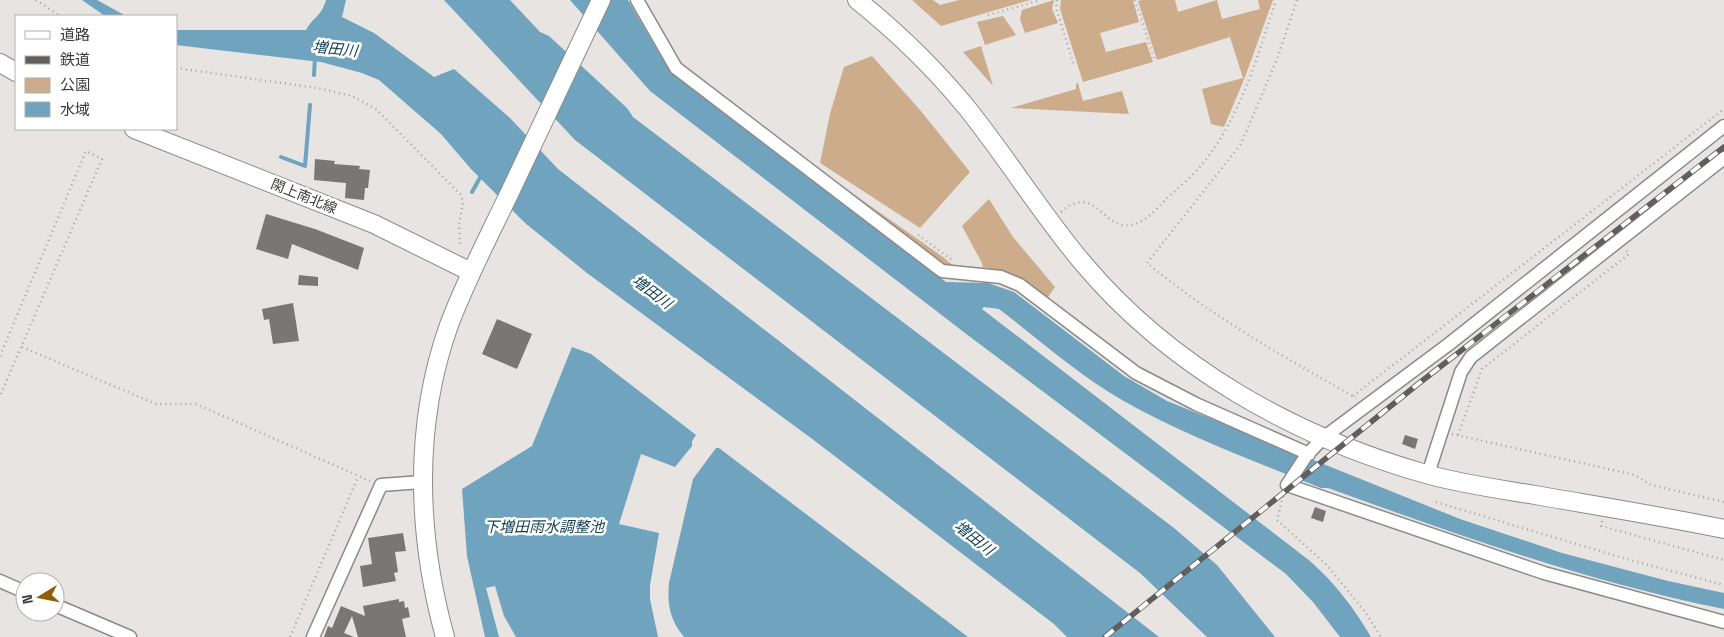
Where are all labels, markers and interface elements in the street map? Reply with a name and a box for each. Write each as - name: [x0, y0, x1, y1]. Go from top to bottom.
- legend: [15, 15, 178, 130]
- text: 道路: [60, 25, 90, 44]
- water label: 増田川: [312, 37, 360, 61]
- text: 鉄道: [60, 50, 90, 69]
- text: 公園: [60, 75, 90, 94]
- text: 水域: [60, 100, 90, 119]
- street label: 閖上南北線: [268, 175, 340, 217]
- water label: 増田川: [629, 270, 678, 314]
- water label: 増田川: [951, 516, 999, 560]
- water label: 下増田雨水調整池: [484, 517, 606, 536]
- north arrow: [15, 572, 65, 622]
- text: N: [18, 593, 37, 605]

